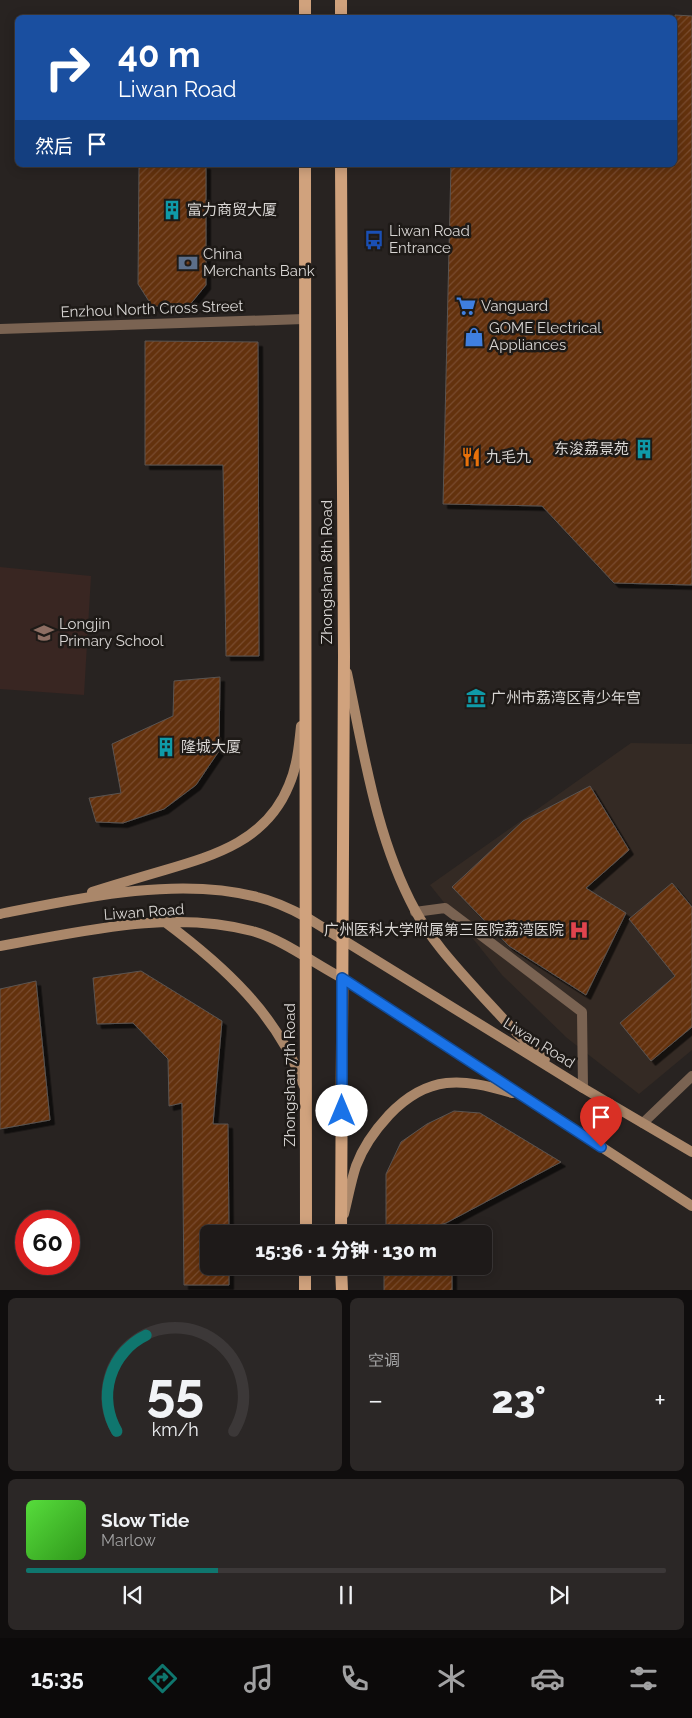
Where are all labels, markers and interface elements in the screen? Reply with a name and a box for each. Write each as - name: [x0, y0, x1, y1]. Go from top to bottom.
- text: 40 m: [118, 34, 200, 75]
- icon: right: [35, 35, 100, 100]
- text: Liwan Road: [118, 76, 236, 102]
- icon: arrive: [83, 130, 111, 158]
- text: 然后: [35, 135, 73, 157]
- building icon: 富力商贸大厦: [161, 199, 183, 221]
- place label: 富力商贸大厦: [187, 201, 277, 219]
- place label: Liwan Road Entrance: [389, 222, 470, 257]
- bus stop icon: Liwan Road Entrance: [363, 229, 385, 251]
- place label: China Merchants Bank: [203, 245, 315, 280]
- bank icon: China Merchants Bank: [177, 252, 199, 274]
- supermarket icon: Vanguard: [455, 295, 477, 317]
- street label: Enzhou North Cross Street: [60, 297, 244, 321]
- place label: Vanguard: [481, 297, 548, 315]
- place label: GOME Electrical Appliances: [489, 319, 602, 354]
- shop icon: GOME Electrical Appliances: [463, 326, 485, 348]
- building icon: 东浚荔景苑: [633, 438, 655, 460]
- place label: 东浚荔景苑: [554, 440, 629, 458]
- restaurant icon: 九毛九: [460, 446, 482, 468]
- place label: 九毛九: [486, 448, 531, 466]
- street label: Zhongshan 8th Road: [318, 500, 336, 644]
- place label: Longjin Primary School: [59, 615, 165, 650]
- school or university icon: Longjin Primary School: [33, 622, 55, 644]
- museum icon: 广州市荔湾区青少年宫: [465, 687, 487, 709]
- place label: 广州市荔湾区青少年宫: [491, 689, 641, 707]
- building icon: 隆城大厦: [155, 736, 177, 758]
- place label: 隆城大厦: [181, 738, 241, 756]
- street label: Liwan Road: [103, 900, 185, 924]
- hospital icon: 广州医科大学附属第三医院荔湾医院: [568, 919, 590, 941]
- place label: 广州医科大学附属第三医院荔湾医院: [324, 921, 564, 939]
- street label: Zhongshan 7th Road: [281, 1003, 299, 1147]
- street label: Liwan Road: [500, 1014, 578, 1072]
- position arrow: [315, 1084, 367, 1136]
- pin: [580, 1096, 622, 1147]
- icon: arrive: [587, 1103, 615, 1131]
- speed limit sign: 60: [15, 1210, 80, 1275]
- text: 15:36 · 1 分钟 · 130 m: [255, 1239, 437, 1261]
- text: 空调: [368, 1351, 400, 1370]
- text: 55: [146, 1361, 204, 1422]
- text: 23°: [492, 1377, 546, 1422]
- text: −: [368, 1384, 383, 1417]
- text: +: [654, 1384, 666, 1417]
- text: km/h: [151, 1419, 199, 1440]
- text: Slow Tide: [101, 1509, 190, 1531]
- text: Marlow: [101, 1531, 156, 1550]
- icon: previous: [119, 1581, 147, 1609]
- icon: pause: [332, 1581, 360, 1609]
- icon: next: [545, 1581, 573, 1609]
- icon: directions: [145, 1661, 180, 1696]
- icon: music: [241, 1661, 276, 1696]
- icon: phone: [337, 1661, 372, 1696]
- icon: climate: [434, 1661, 469, 1696]
- icon: car: [530, 1661, 565, 1696]
- icon: filters: [626, 1661, 661, 1696]
- text: 15:35: [31, 1665, 84, 1691]

